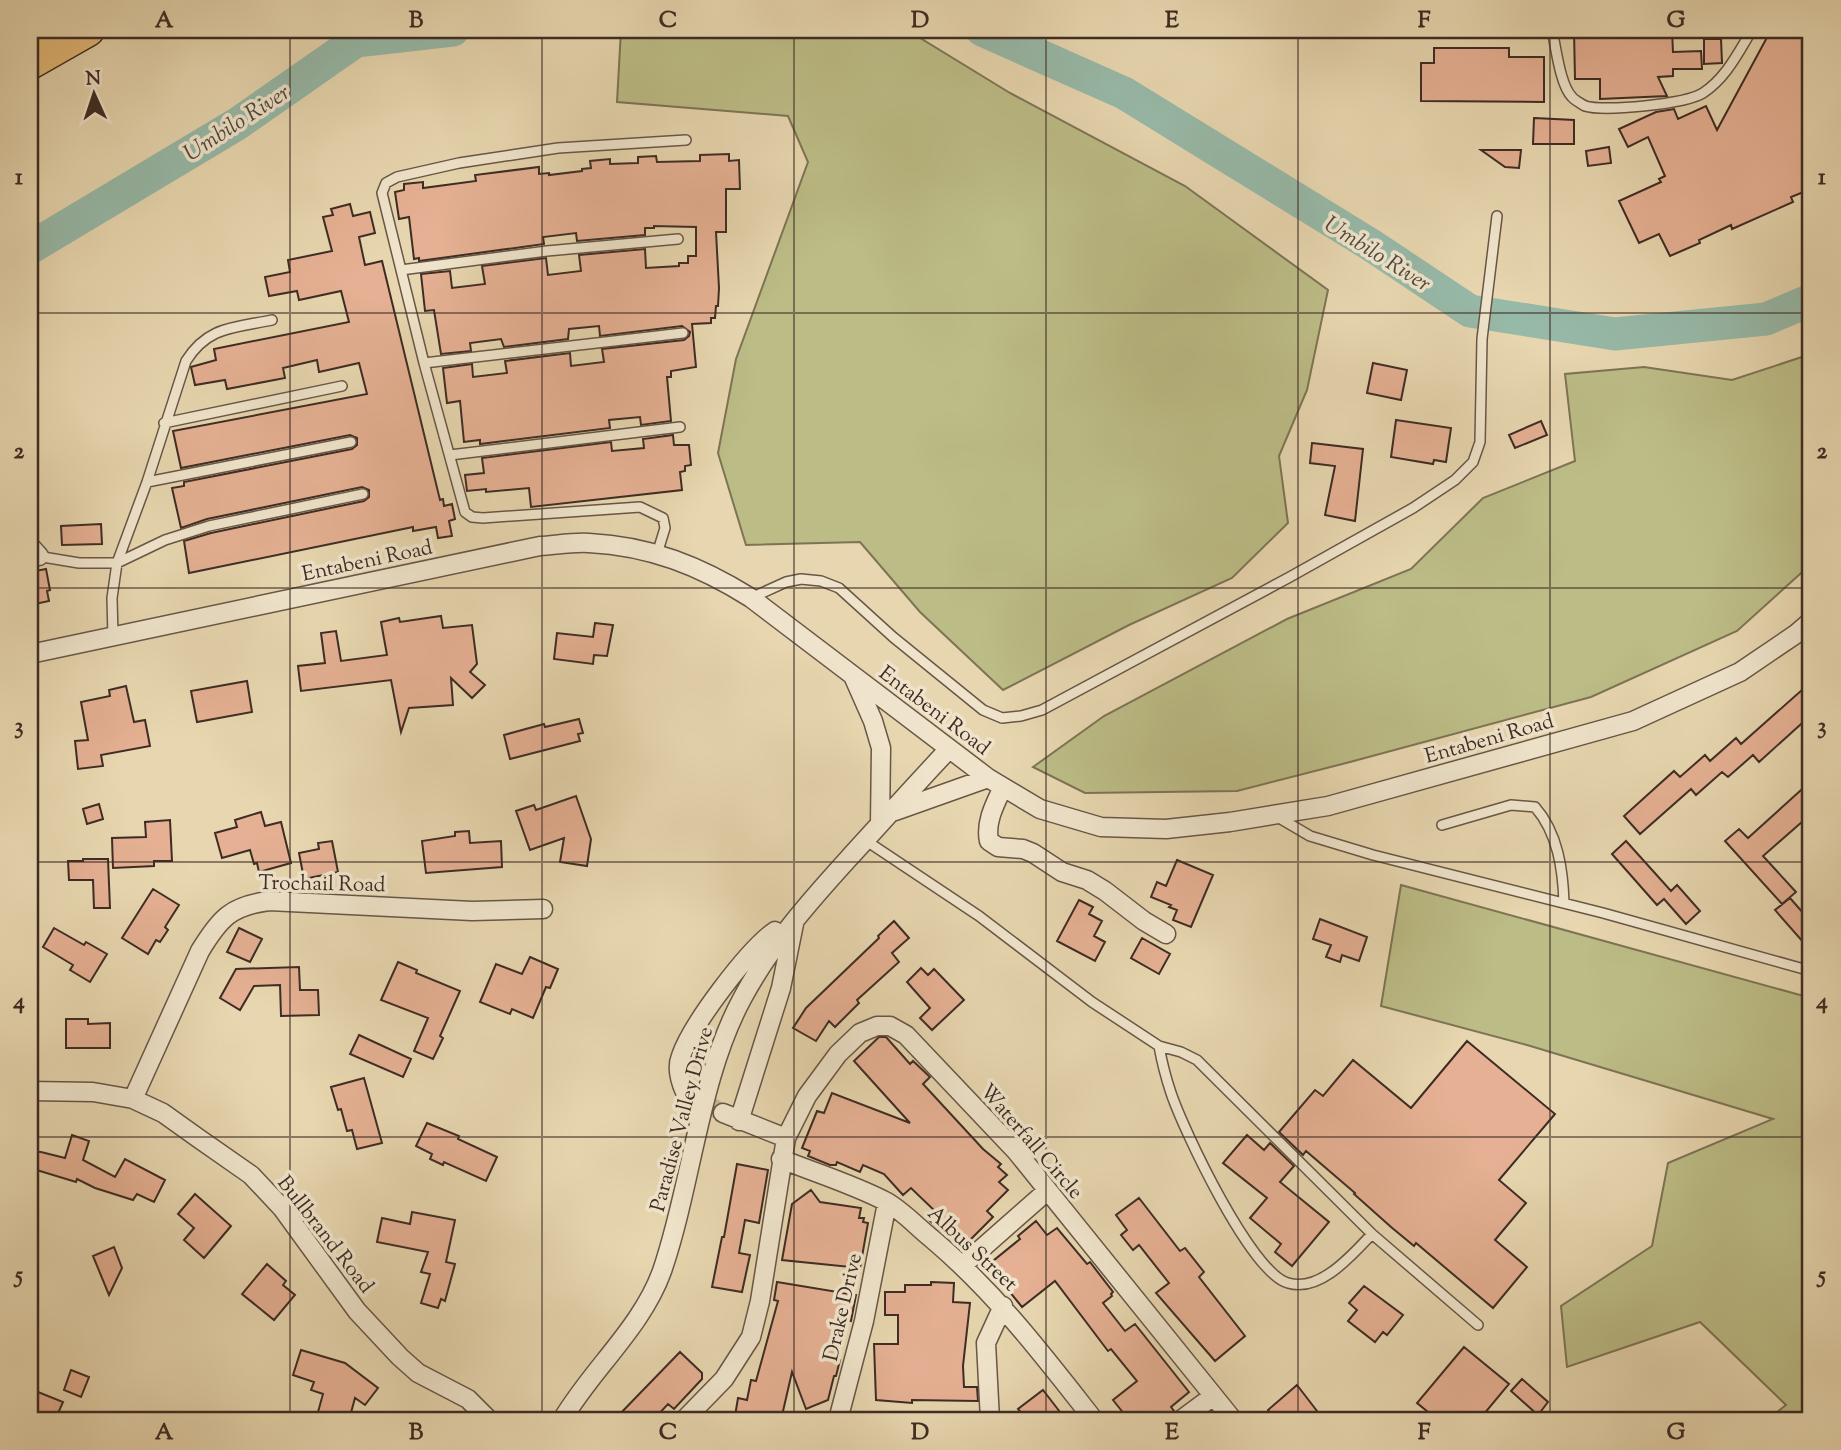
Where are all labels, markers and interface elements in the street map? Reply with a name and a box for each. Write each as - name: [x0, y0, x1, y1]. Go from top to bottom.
- text: A: [155, 5, 174, 38]
- text: B: [409, 5, 424, 38]
- text: C: [659, 5, 677, 38]
- text: D: [911, 5, 929, 38]
- text: E: [1165, 5, 1179, 38]
- text: F: [1418, 5, 1431, 38]
- text: G: [1667, 5, 1686, 38]
- north arrow: [60, 60, 130, 130]
- text: N: [85, 66, 102, 93]
- water label: Umbilo River: [178, 77, 297, 171]
- text: 1: [15, 162, 23, 195]
- text: 1: [1818, 162, 1826, 195]
- water label: Umbilo River: [1317, 209, 1437, 301]
- text: 2: [14, 436, 25, 469]
- text: 2: [1817, 436, 1828, 469]
- street label: Entabeni Road: [299, 533, 436, 590]
- street label: Entabeni Road: [872, 660, 996, 764]
- street label: Entabeni Road: [1422, 707, 1558, 773]
- text: 3: [14, 711, 24, 744]
- text: 3: [1817, 711, 1827, 744]
- street label: Trochail Road: [258, 869, 386, 901]
- text: 4: [12, 986, 25, 1019]
- text: 4: [1815, 986, 1828, 1019]
- street label: Paradise Valley Drive: [644, 1024, 722, 1215]
- street label: Waterfall Circle: [972, 1078, 1089, 1207]
- street label: Bullbrand Road: [269, 1170, 380, 1301]
- street label: Albus Street: [920, 1200, 1023, 1299]
- street label: Drake Drive: [817, 1250, 871, 1364]
- text: 5: [13, 1260, 23, 1293]
- text: 5: [1816, 1260, 1826, 1293]
- text: A: [155, 1417, 174, 1450]
- text: B: [409, 1417, 424, 1450]
- text: C: [659, 1417, 677, 1450]
- text: D: [911, 1417, 929, 1450]
- text: E: [1165, 1417, 1179, 1450]
- text: F: [1418, 1417, 1431, 1450]
- text: G: [1667, 1417, 1686, 1450]

